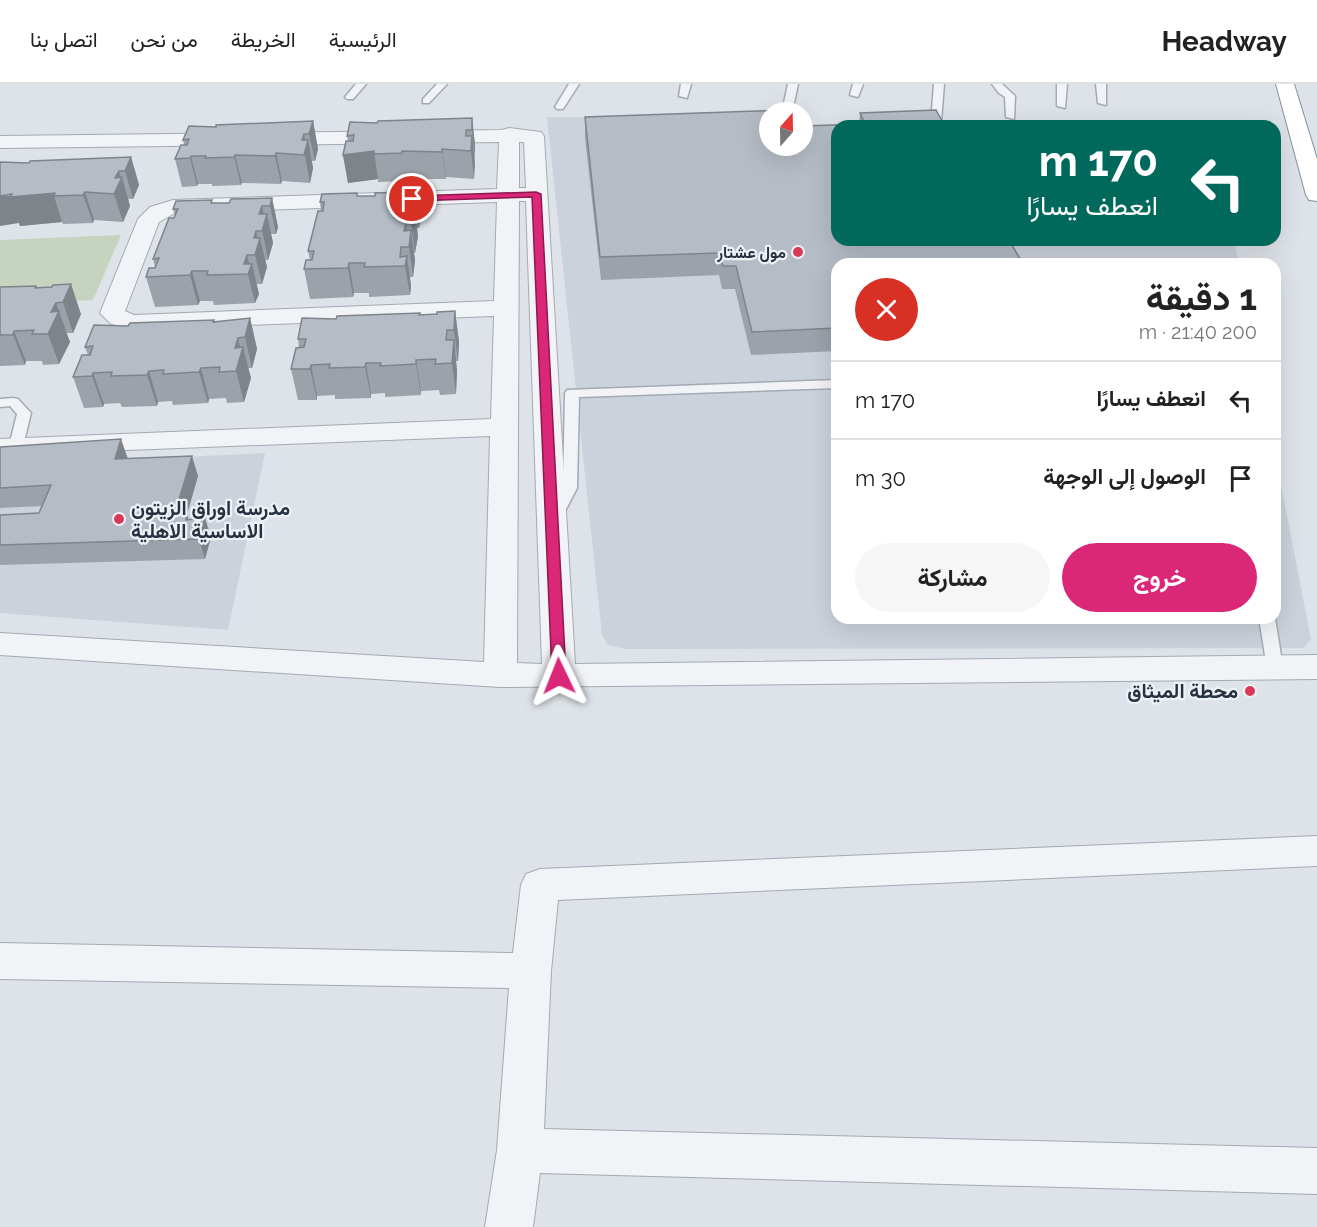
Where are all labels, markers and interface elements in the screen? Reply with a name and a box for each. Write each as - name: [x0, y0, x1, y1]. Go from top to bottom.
- text: Headway: [1162, 25, 1287, 58]
- text: اتصل بنا: [30, 27, 98, 52]
- text: من نحن: [131, 27, 198, 52]
- text: الخريطة: [231, 27, 296, 52]
- text: الرئيسية: [329, 27, 397, 52]
- north arrow: [759, 102, 813, 156]
- map controls: [759, 102, 813, 156]
- text: 170 m: [1039, 137, 1158, 186]
- icon: left: [1179, 144, 1257, 222]
- pin: [386, 173, 437, 224]
- icon: arrive: [395, 182, 428, 215]
- text: انعطف يسارًا: [1026, 190, 1158, 221]
- place label: مول عشتار: [716, 243, 786, 263]
- marker: مول عشتار: [791, 245, 805, 259]
- text: 1 دقيقة: [1146, 276, 1257, 318]
- button: close: [855, 278, 918, 341]
- text: 200 m · 21:40: [1139, 320, 1257, 344]
- icon: left: [1224, 384, 1257, 417]
- text: انعطف يسارًا: [1097, 385, 1206, 411]
- text: 170 m: [855, 387, 915, 413]
- icon: arrive: [1224, 462, 1257, 495]
- text: الوصول إلى الوجهة: [1043, 463, 1206, 489]
- text: 30 m: [855, 465, 906, 491]
- place label: مدرسة اوراق الزيتون الاساسية الاهلية: [131, 496, 290, 543]
- marker: مدرسة اوراق الزيتون الاساسية الاهلية: [112, 512, 126, 526]
- button: مشاركة: [855, 543, 1050, 612]
- button: خروج: [1062, 543, 1257, 612]
- position arrow: [527, 644, 591, 708]
- place label: محطة الميثاق: [1127, 679, 1238, 703]
- marker: محطة الميثاق: [1243, 684, 1257, 698]

